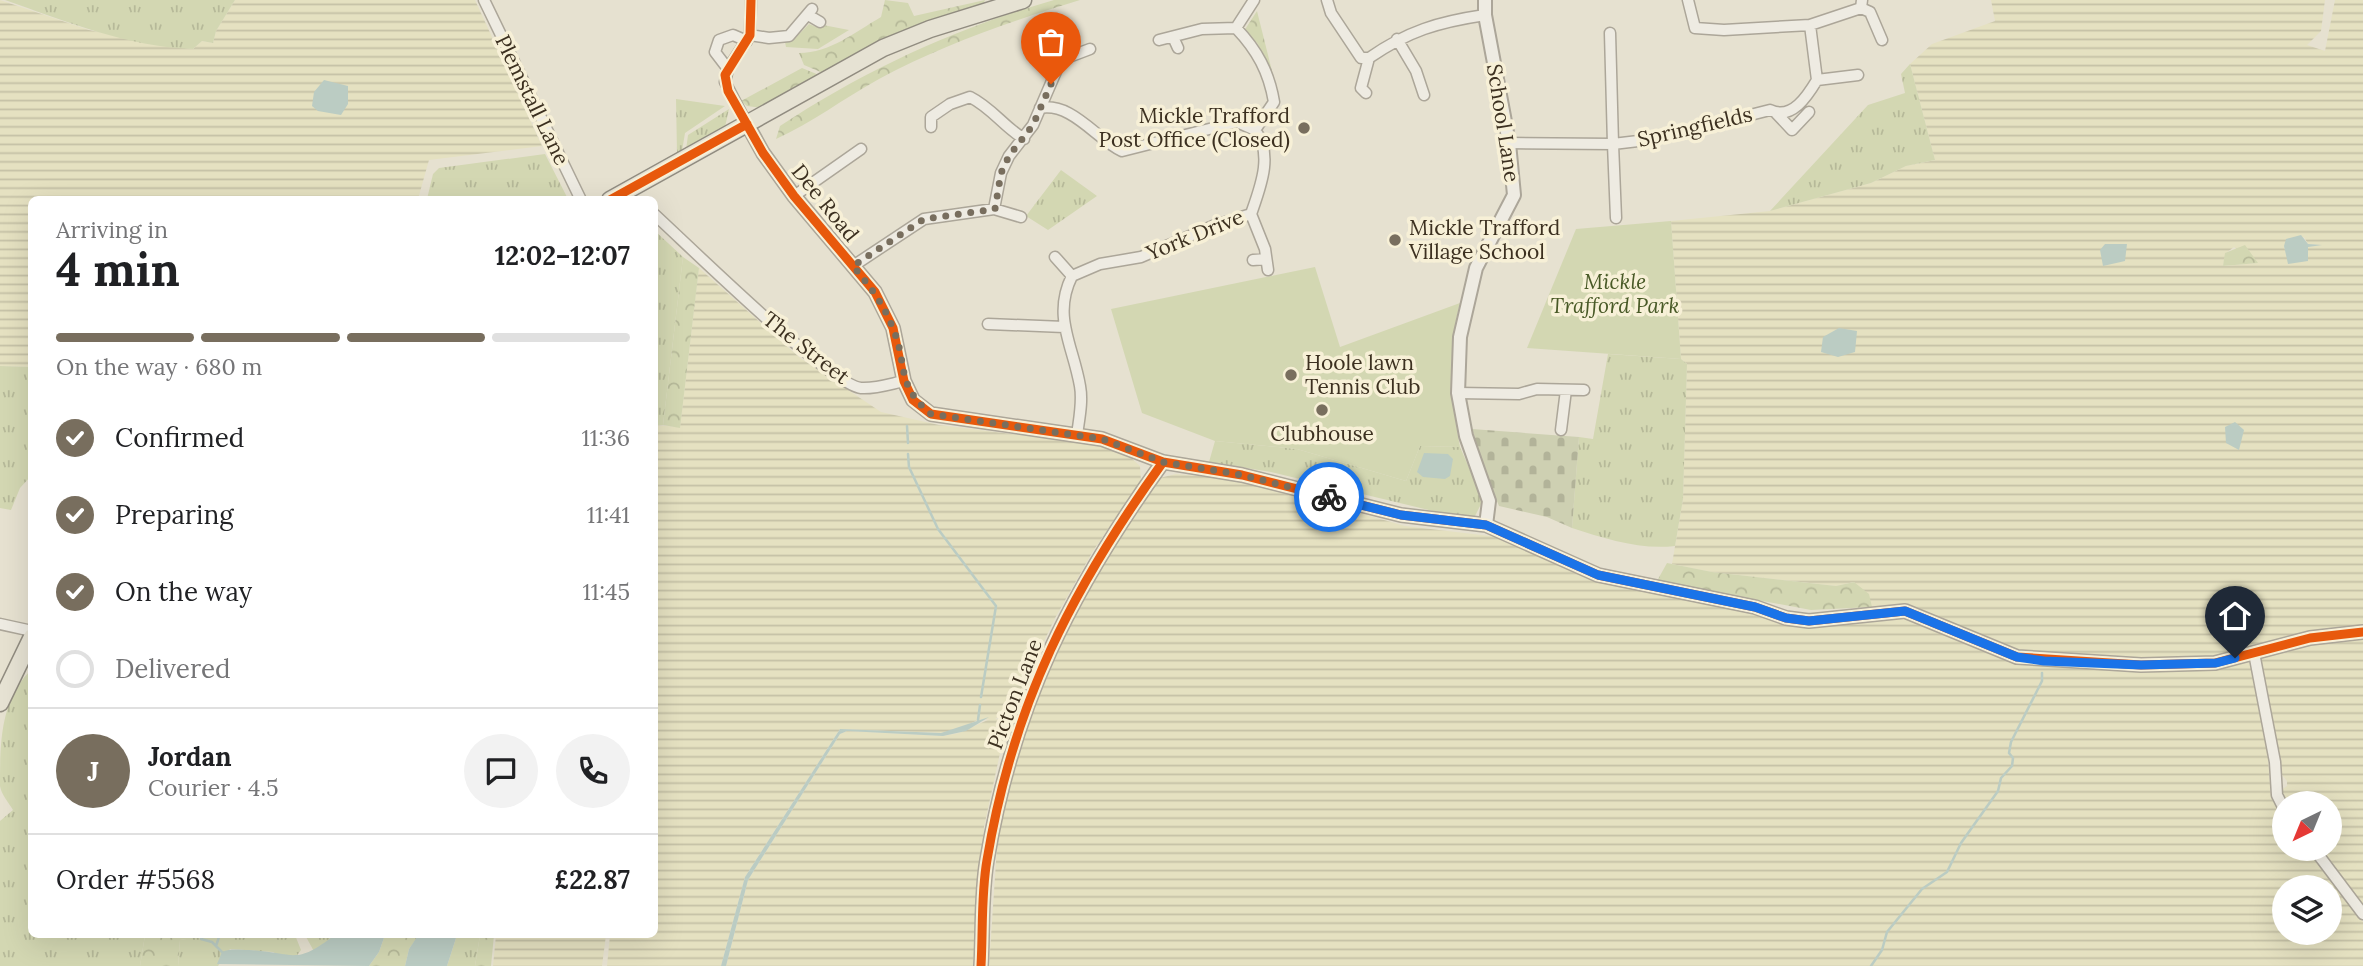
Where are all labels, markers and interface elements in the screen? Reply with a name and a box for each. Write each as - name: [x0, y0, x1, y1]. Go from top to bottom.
- pin: [1021, 12.0, 1081, 84]
- icon: bag: [1032, 23, 1070, 61]
- street label: Plemstall Lane: [489, 30, 576, 169]
- street label: School Lane: [1481, 62, 1526, 184]
- street label: Springfields: [1635, 100, 1755, 153]
- place label: Mickle Trafford Post Office (Closed): [1098, 102, 1290, 153]
- marker: Mickle Trafford Post Office (Closed): [1296, 120, 1312, 136]
- street label: Dee Road: [786, 158, 865, 247]
- street label: York Drive: [1141, 203, 1247, 267]
- place label: Mickle Trafford Village School: [1408, 214, 1560, 265]
- text: Arriving in: [56, 215, 168, 244]
- marker: Mickle Trafford Village School: [1387, 232, 1403, 248]
- text: 12:02–12:07: [495, 239, 630, 272]
- text: 4 min: [56, 240, 180, 299]
- park label: Mickle Trafford Park: [1551, 268, 1680, 319]
- street label: The Street: [758, 305, 856, 390]
- place label: Hoole lawn Tennis Club: [1305, 349, 1421, 400]
- text: On the way · 680 m: [56, 352, 262, 381]
- marker: Hoole lawn Tennis Club: [1283, 367, 1299, 383]
- marker: Clubhouse: [1314, 402, 1330, 418]
- icon: check: [56, 419, 94, 457]
- place label: Clubhouse: [1270, 420, 1374, 447]
- text: Confirmed: [115, 421, 244, 454]
- text: 11:36: [581, 423, 630, 452]
- courier: [1294, 462, 1364, 532]
- icon: bike: [1310, 478, 1348, 516]
- icon: check: [56, 496, 94, 534]
- text: Preparing: [115, 498, 234, 531]
- text: 11:41: [587, 500, 630, 529]
- icon: check: [56, 573, 94, 611]
- text: On the way: [115, 575, 252, 608]
- text: 11:45: [583, 577, 630, 606]
- pin: [2205, 586, 2265, 658]
- icon: home: [2216, 597, 2254, 635]
- street label: Picton Lane: [981, 635, 1048, 753]
- text: Delivered: [115, 652, 231, 685]
- button: chat: [464, 734, 538, 808]
- button: phone: [556, 734, 630, 808]
- text: Jordan: [148, 740, 232, 773]
- text: J: [87, 755, 99, 788]
- text: Courier · 4.5: [148, 773, 279, 802]
- north arrow: [2272, 791, 2342, 861]
- map controls: [2272, 791, 2342, 945]
- text: Order #5568: [56, 863, 215, 896]
- text: £22.87: [554, 863, 630, 896]
- button: layers: [2272, 875, 2342, 945]

